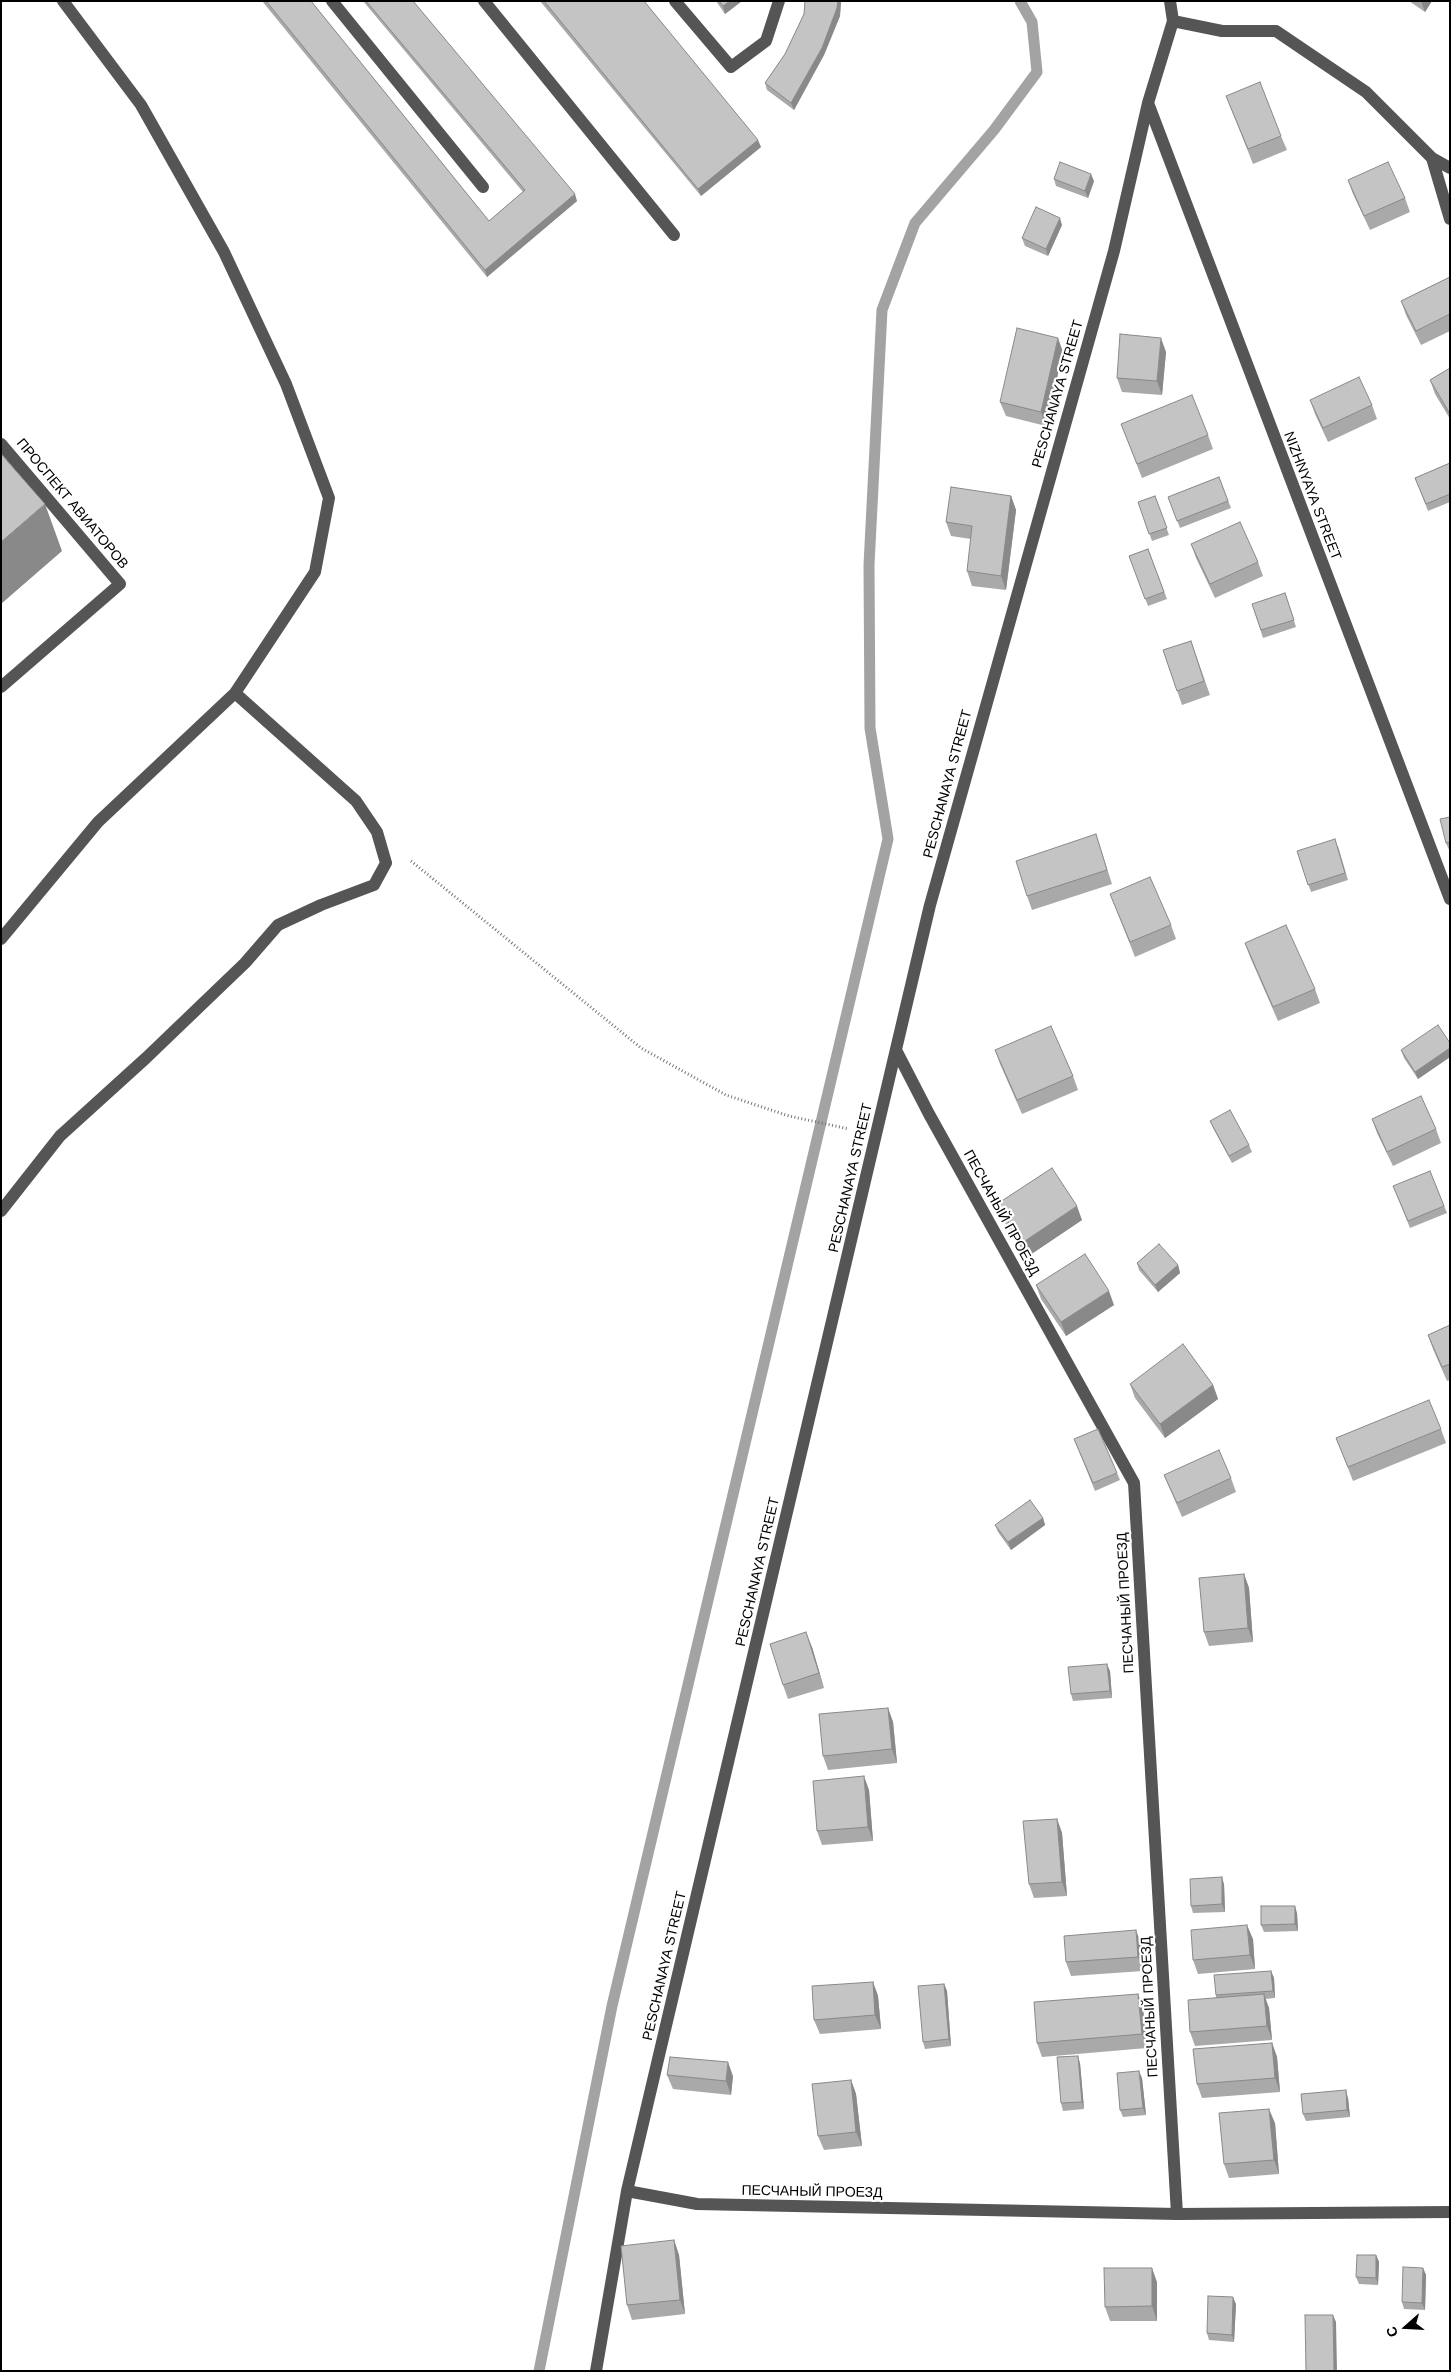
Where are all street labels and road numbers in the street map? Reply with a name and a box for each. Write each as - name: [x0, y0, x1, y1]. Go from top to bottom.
- street label: PESCHANAYA STREET: [1029, 318, 1087, 470]
- street label: NIZHNYAYA STREET: [1280, 429, 1344, 563]
- street label: ПРОСПЕКТ АВИАТОРОВ: [12, 435, 132, 573]
- street label: PESCHANAYA STREET: [920, 708, 976, 860]
- street label: PESCHANAYA STREET: [826, 1102, 876, 1254]
- street label: ПЕСЧАНЫЙ ПРОЕЗД: [959, 1147, 1043, 1279]
- street label: PESCHANAYA STREET: [733, 1496, 783, 1648]
- street label: ПЕСЧАНЫЙ ПРОЕЗД: [1114, 1532, 1138, 1674]
- street label: PESCHANAYA STREET: [640, 1890, 690, 2042]
- street label: ПЕСЧАНЫЙ ПРОЕЗД: [1138, 1936, 1162, 2078]
- street label: ПЕСЧАНЫЙ ПРОЕЗД: [741, 2182, 883, 2202]

